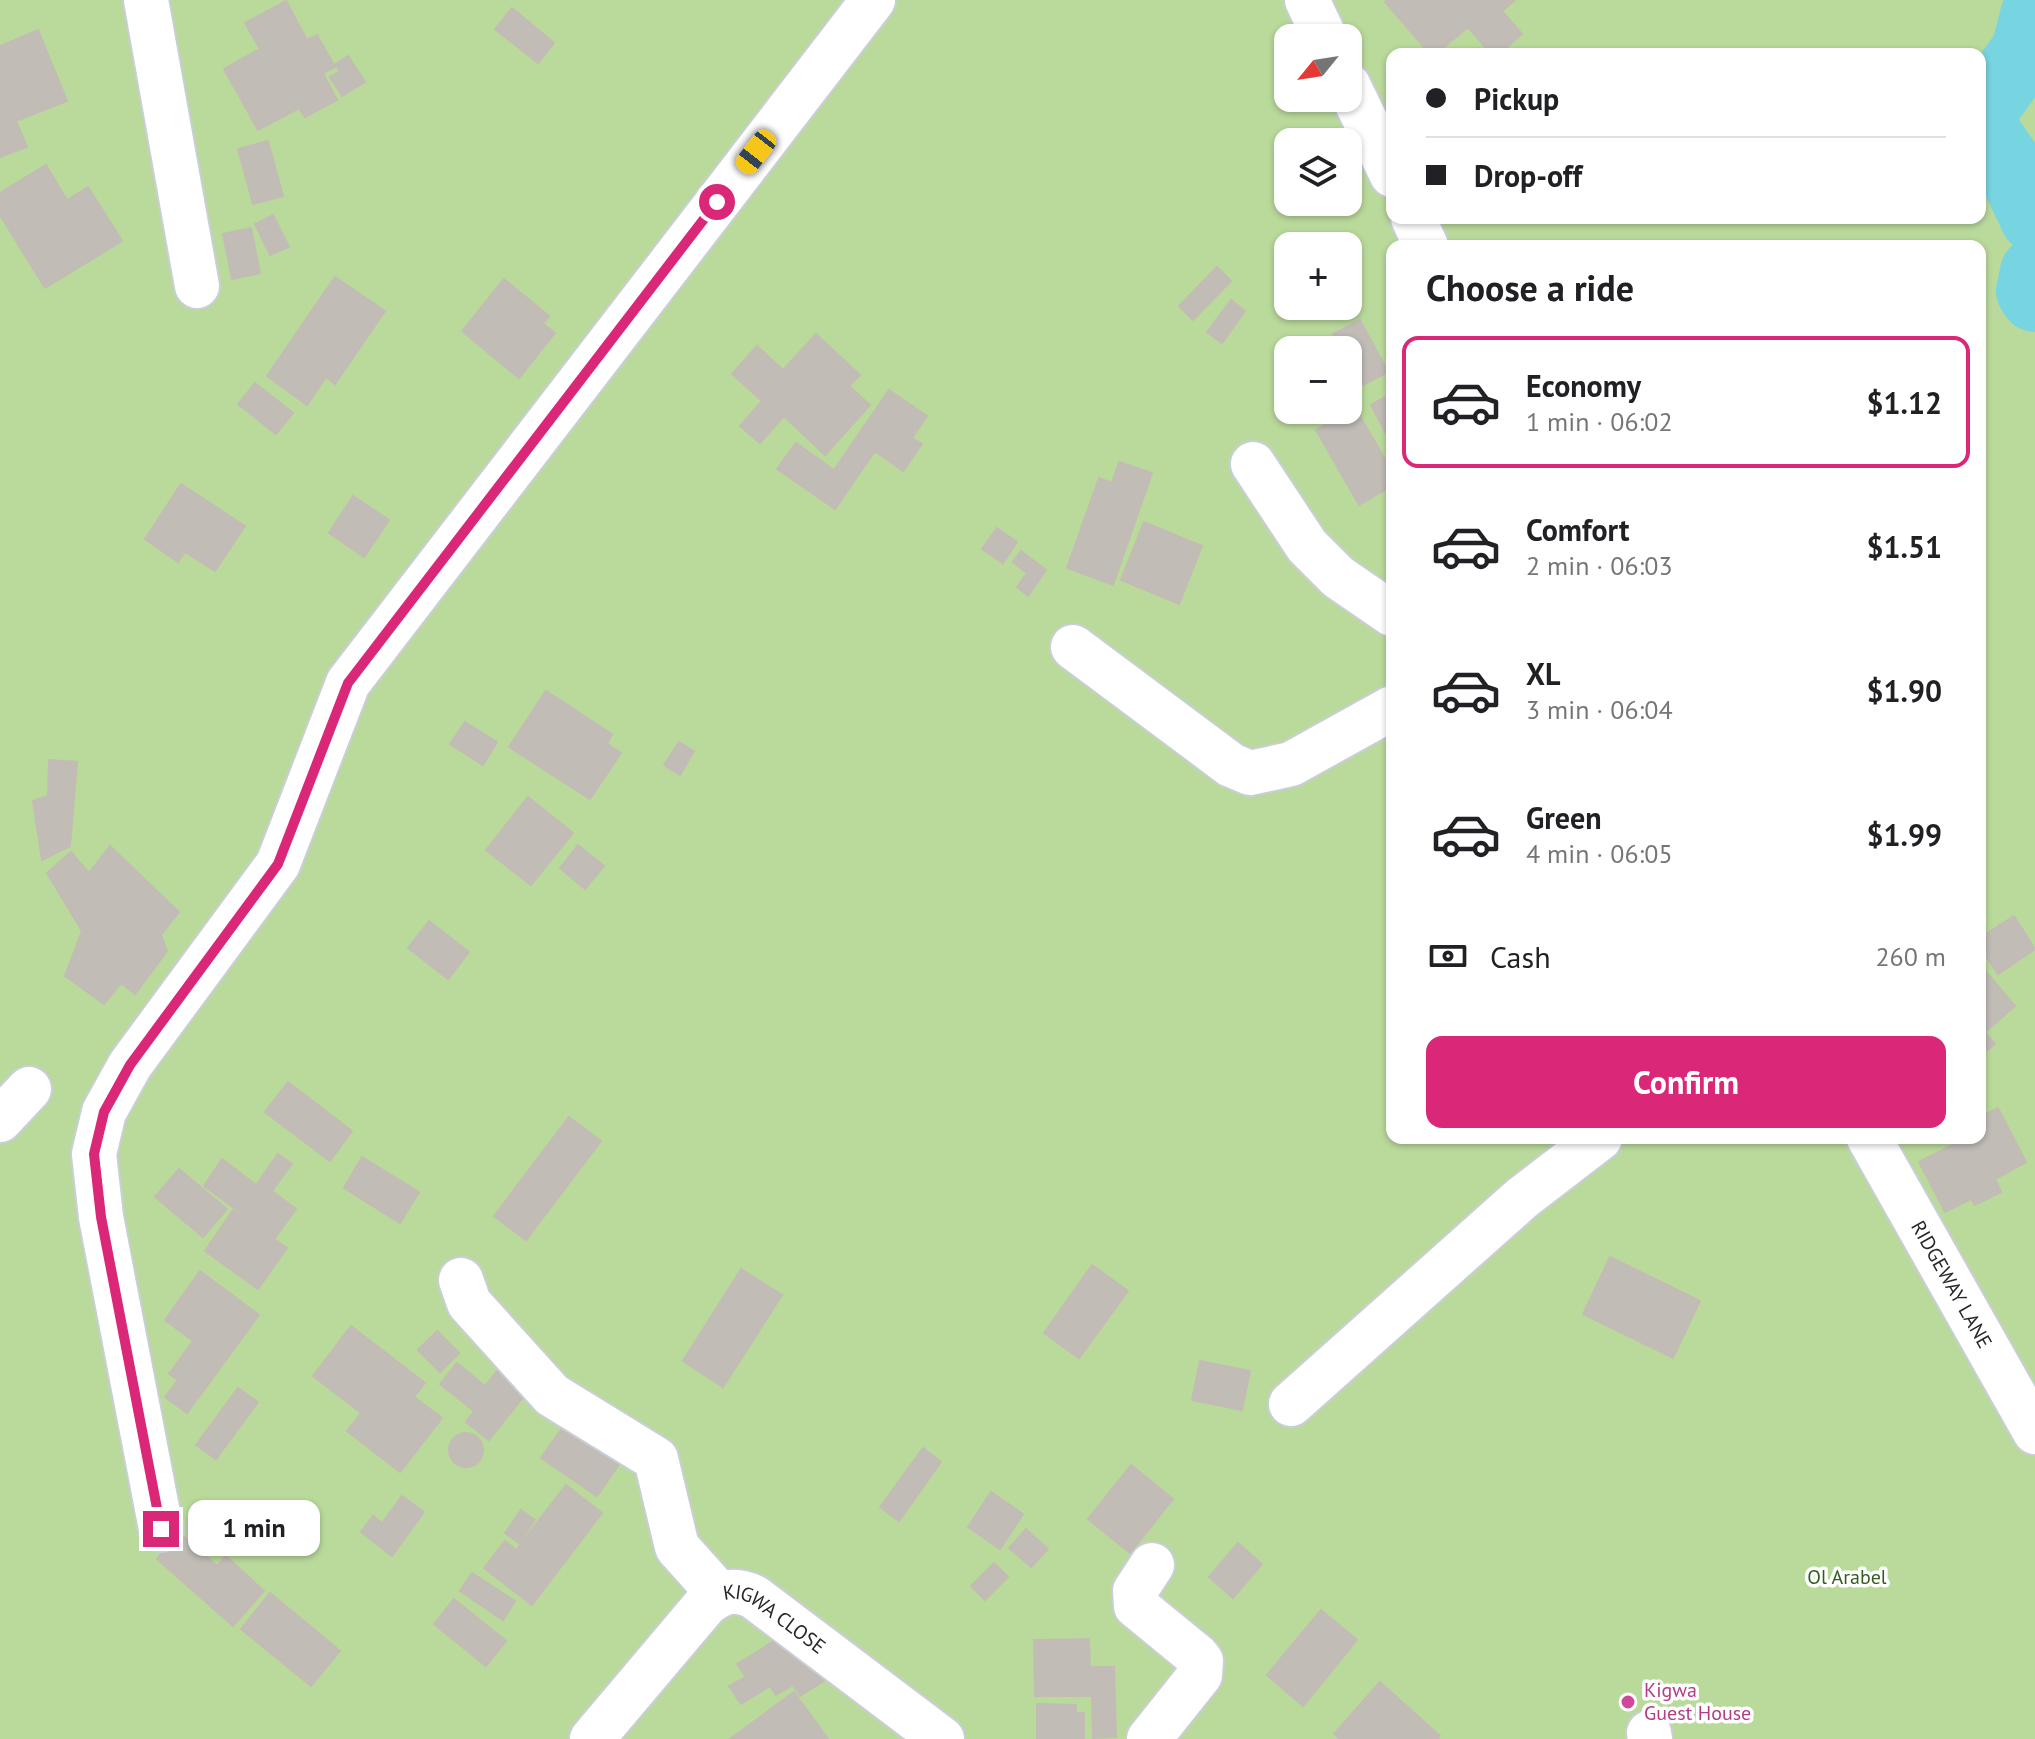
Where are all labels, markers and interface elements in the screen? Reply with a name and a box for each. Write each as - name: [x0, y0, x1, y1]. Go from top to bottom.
- north arrow: [1274, 24, 1362, 112]
- map controls: [1274, 24, 1362, 424]
- text: Pickup: [1474, 79, 1559, 118]
- car: [732, 126, 780, 178]
- button: layers: [1274, 128, 1362, 216]
- text: Drop-off: [1474, 156, 1582, 195]
- route start: [699, 184, 735, 220]
- button: +: [1274, 232, 1362, 320]
- text: Choose a ride: [1426, 264, 1634, 311]
- button: −: [1274, 336, 1362, 424]
- icon: car: [1430, 366, 1502, 438]
- text: Economy: [1526, 366, 1641, 405]
- text: $1.12: [1867, 383, 1942, 422]
- text: 1 min · 06:02: [1526, 405, 1673, 438]
- icon: car: [1430, 510, 1502, 582]
- text: Comfort: [1526, 510, 1629, 549]
- text: $1.51: [1867, 527, 1942, 566]
- text: 2 min · 06:03: [1526, 549, 1673, 582]
- icon: car: [1430, 654, 1502, 726]
- text: XL: [1526, 654, 1560, 693]
- text: $1.90: [1867, 671, 1942, 710]
- text: 3 min · 06:04: [1526, 693, 1673, 726]
- icon: car: [1430, 798, 1502, 870]
- text: Green: [1526, 798, 1601, 837]
- text: $1.99: [1867, 815, 1942, 854]
- text: 4 min · 06:05: [1526, 837, 1673, 870]
- icon: cash: [1426, 934, 1470, 978]
- text: Cash: [1490, 937, 1551, 976]
- text: 260 m: [1875, 940, 1946, 973]
- button: Confirm: [1426, 1036, 1946, 1128]
- street label: RIDGEWAY LANE: [1905, 1216, 1998, 1353]
- callout: 1 min: [189, 1501, 321, 1557]
- route end: [143, 1511, 179, 1547]
- text: 1 min: [222, 1511, 286, 1544]
- park label: Ol Arabel: [1807, 1564, 1887, 1590]
- street label: KIGWA CLOSE: [721, 1578, 831, 1659]
- place label: Kigwa Guest House: [1644, 1677, 1751, 1726]
- marker: Kigwa Guest House: [1619, 1693, 1637, 1711]

